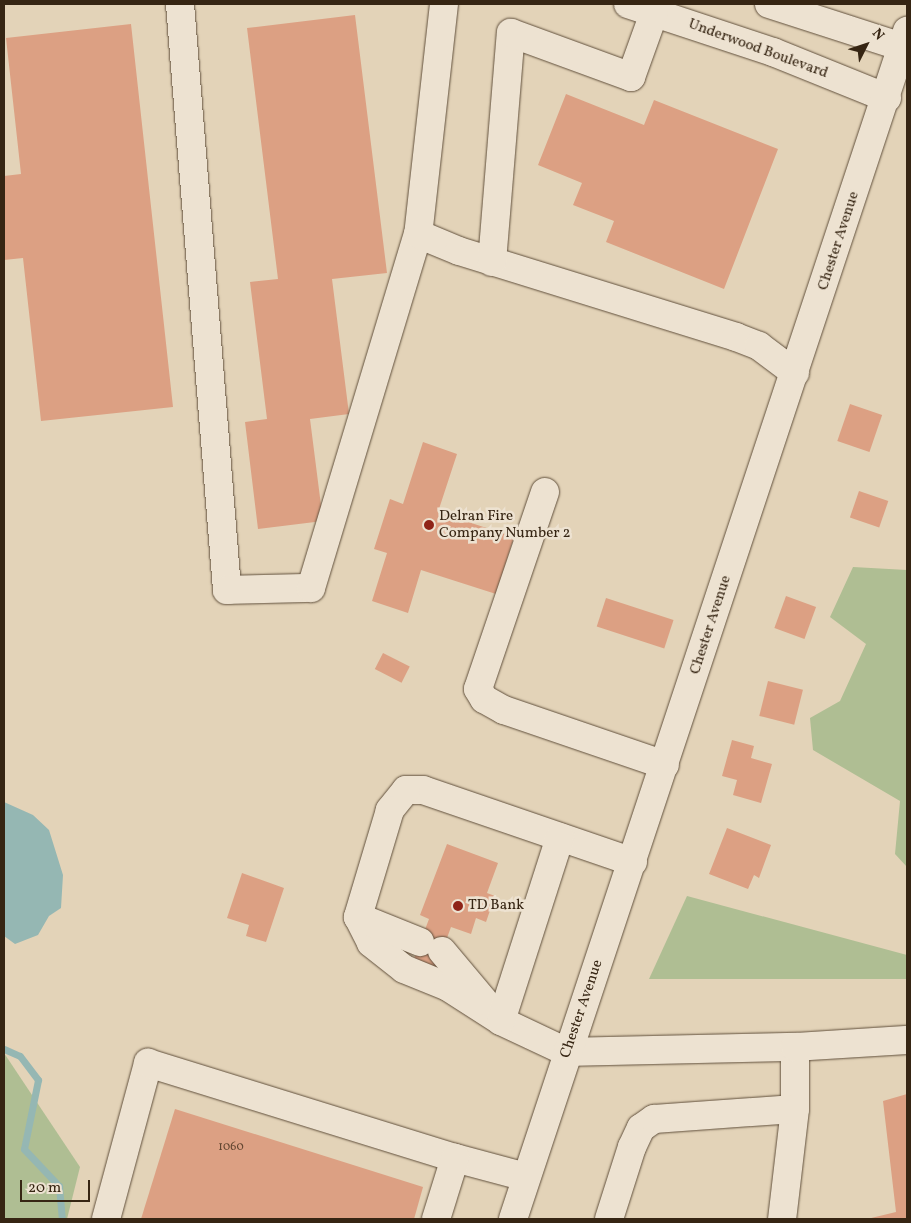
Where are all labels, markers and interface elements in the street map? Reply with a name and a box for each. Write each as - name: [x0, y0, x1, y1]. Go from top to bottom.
- street label: Underwood Boulevard: [686, 15, 830, 83]
- north arrow: [841, 20, 891, 70]
- text: N: [867, 25, 888, 45]
- street label: Chester Avenue: [815, 189, 863, 293]
- place label: Delran Fire Company Number 2: [439, 507, 571, 542]
- marker: Delran Fire Company Number 2: [423, 519, 435, 531]
- street label: Chester Avenue: [687, 573, 735, 677]
- place label: TD Bank: [468, 897, 524, 915]
- marker: TD Bank: [452, 900, 464, 912]
- street label: Chester Avenue: [557, 957, 607, 1061]
- house number: 1060: [218, 1141, 244, 1155]
- scale bar: [22, 1170, 92, 1202]
- text: 20 m: [28, 1178, 61, 1199]

